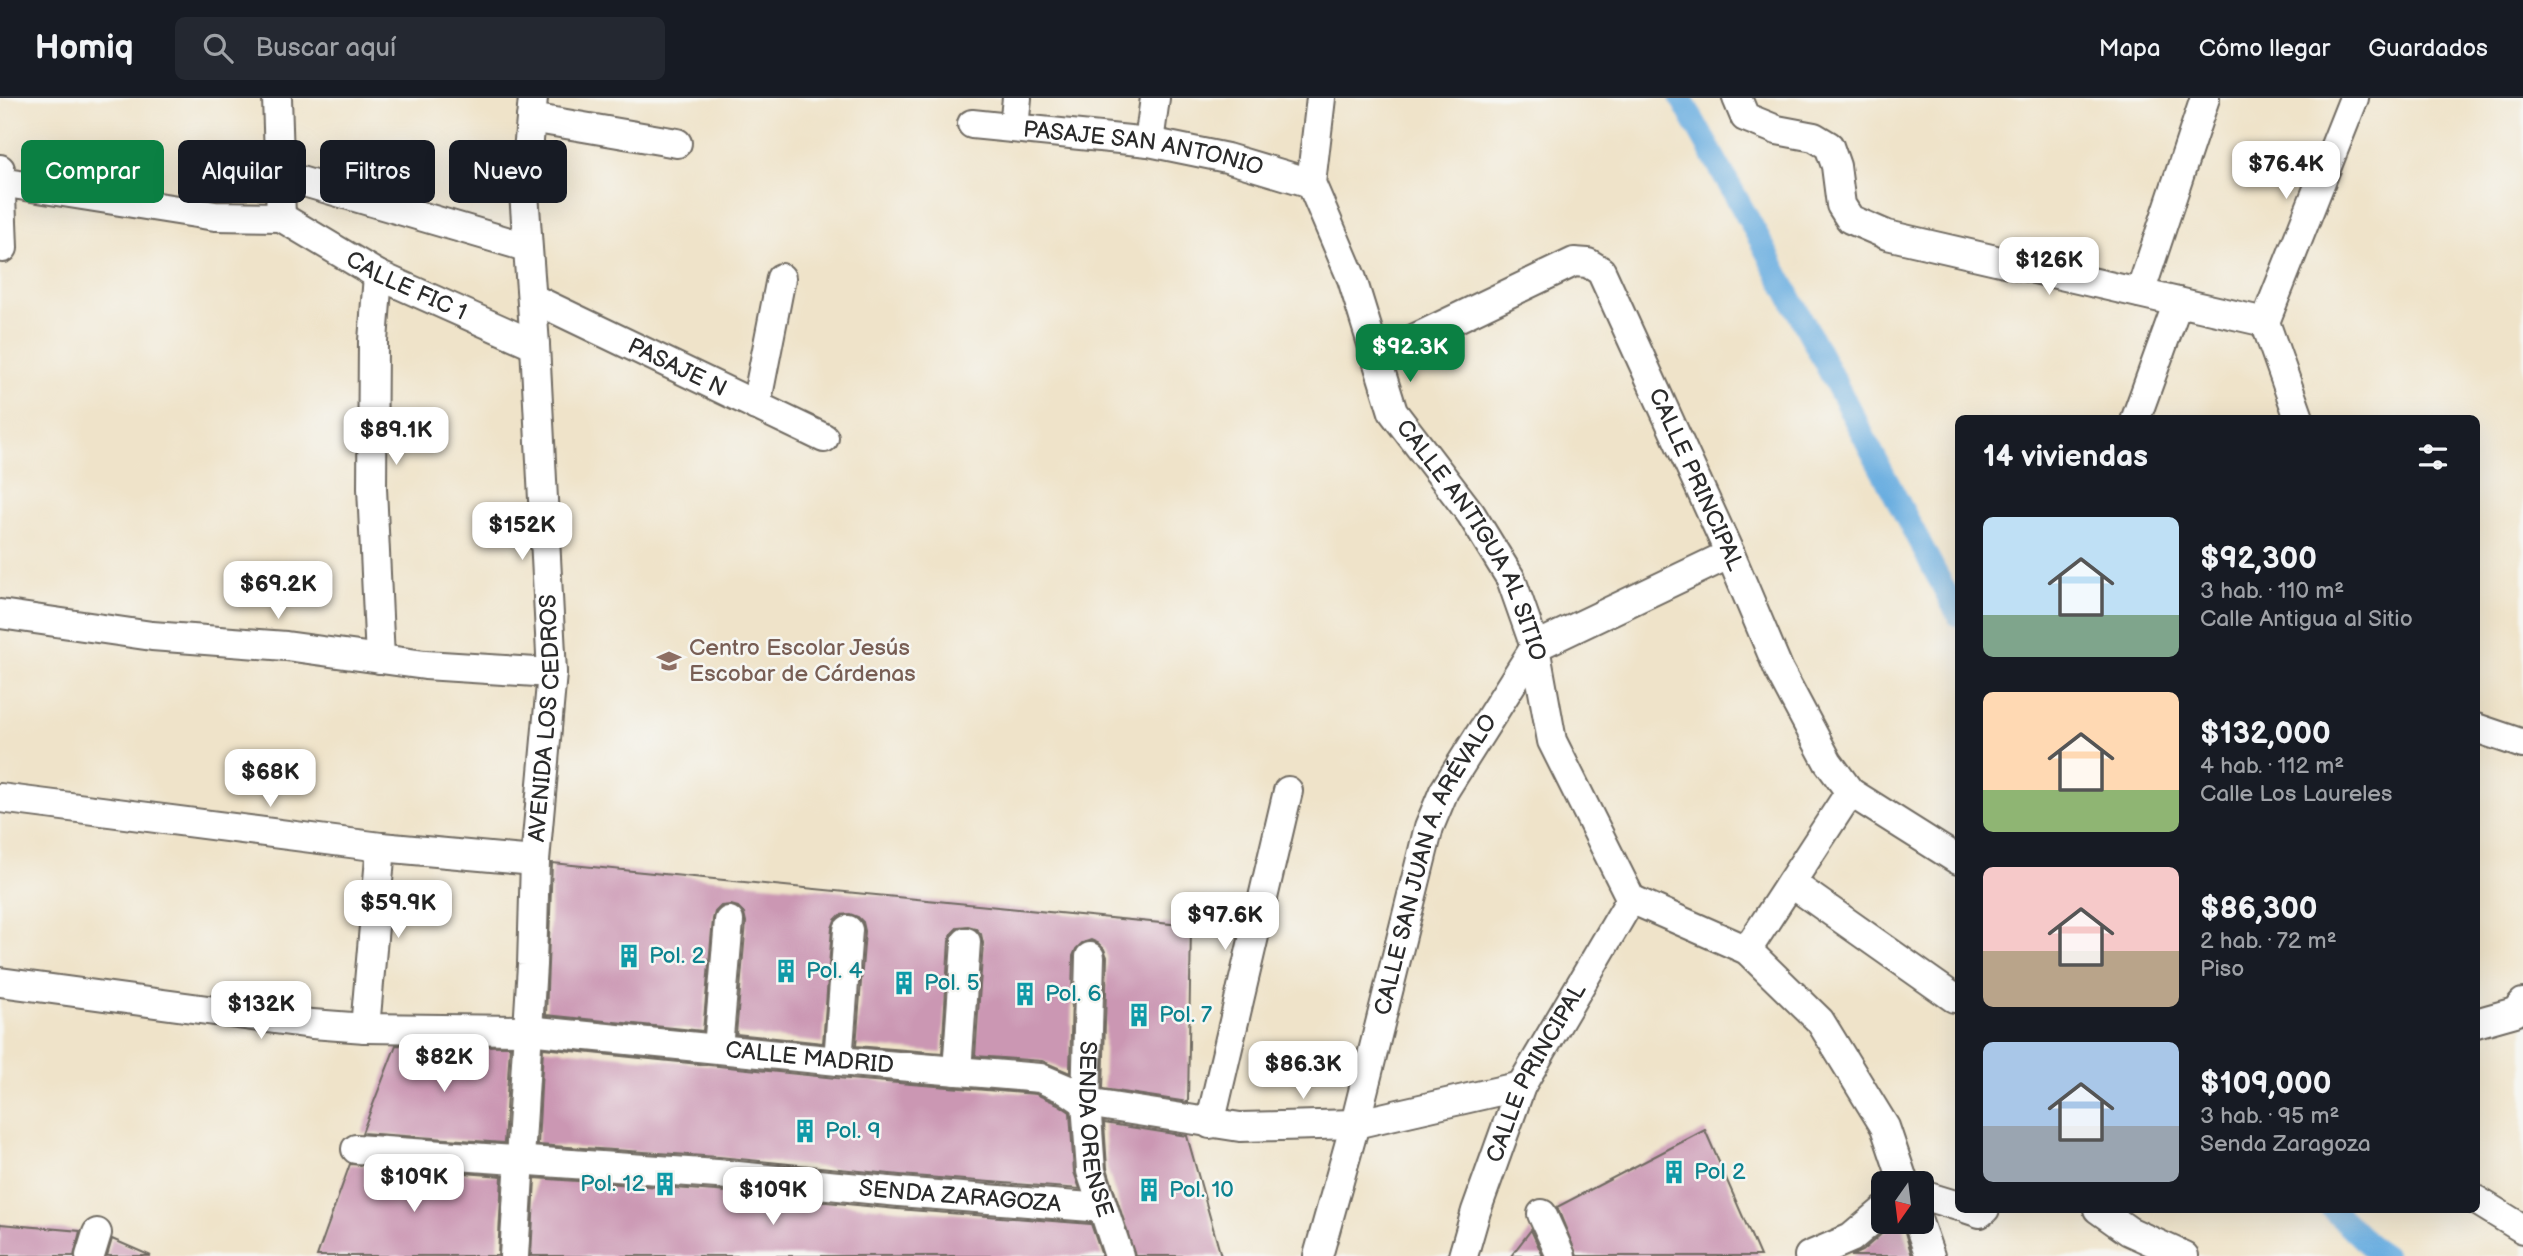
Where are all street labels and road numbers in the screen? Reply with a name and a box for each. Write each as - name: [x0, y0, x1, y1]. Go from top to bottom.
- street label: PASAJE SAN ANTONIO: [1022, 115, 1266, 182]
- street label: CALLE FIC 1: [341, 245, 471, 327]
- street label: PASAJE N: [623, 332, 731, 403]
- street label: CALLE PRINCIPAL: [1642, 384, 1750, 576]
- street label: CALLE ANTIGUA AL SITIO: [1390, 414, 1551, 663]
- street label: AVENIDA LOS CEDROS: [523, 593, 566, 843]
- street label: CALLE SAN JUAN A. ARÉVALO: [1369, 709, 1503, 1018]
- street label: CALLE PRINCIPAL: [1481, 977, 1593, 1166]
- street label: CALLE MADRID: [724, 1036, 895, 1080]
- street label: SENDA ORENSE: [1072, 1040, 1119, 1221]
- street label: SENDA ZARAGOZA: [858, 1174, 1063, 1219]

